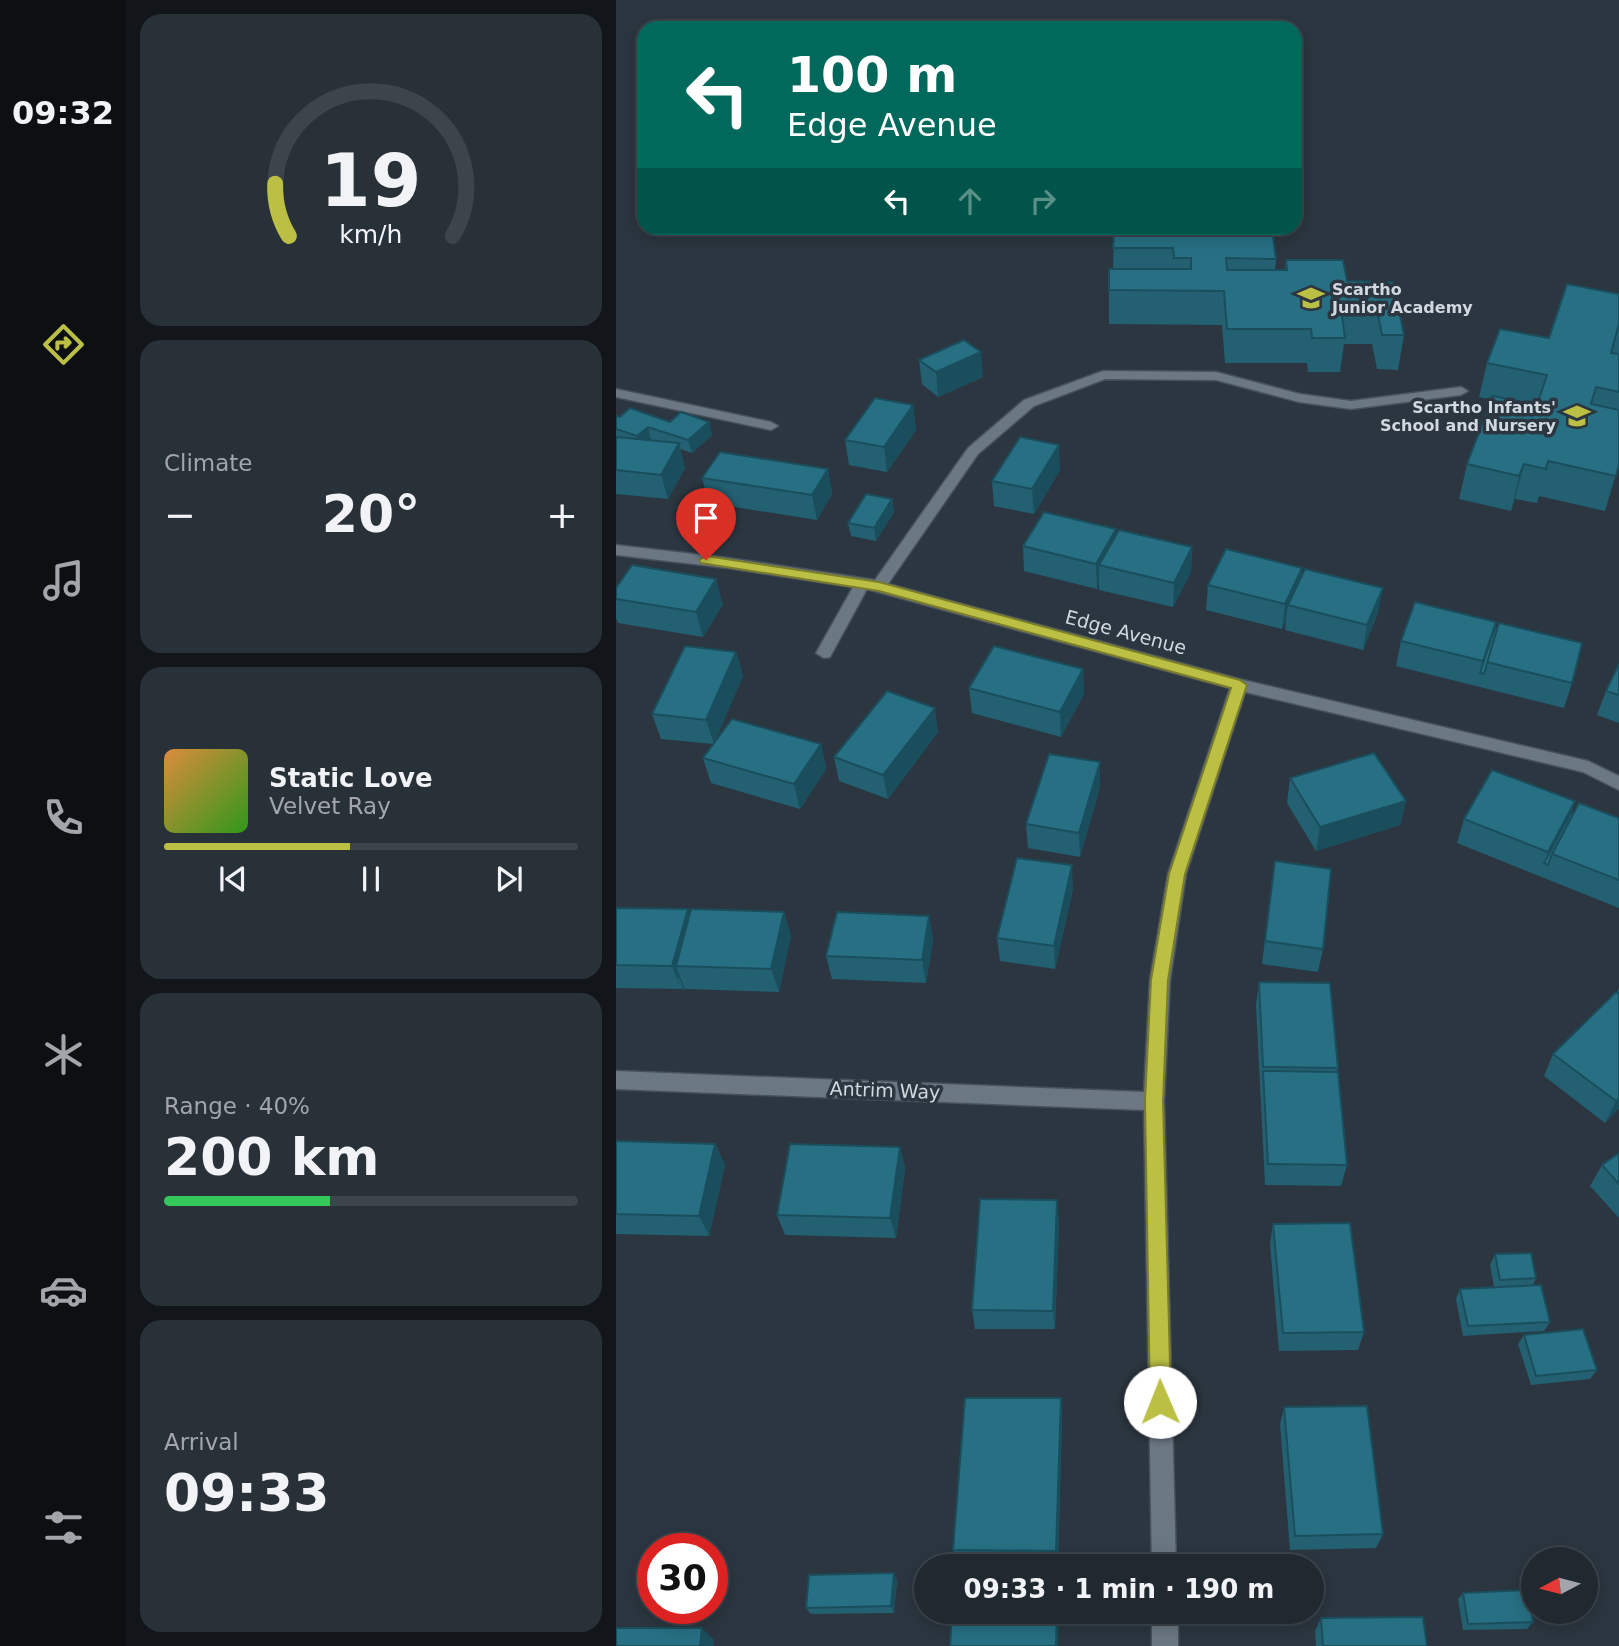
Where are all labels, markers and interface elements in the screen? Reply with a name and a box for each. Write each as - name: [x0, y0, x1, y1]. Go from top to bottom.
- text: 100 m: [787, 47, 957, 104]
- icon: left: [672, 49, 763, 140]
- text: 09:32: [12, 94, 114, 132]
- text: Edge Avenue: [787, 106, 997, 144]
- text: 19: [320, 139, 422, 224]
- icon: left: [878, 182, 916, 220]
- icon: ahead: [951, 182, 989, 220]
- icon: right: [1024, 182, 1062, 220]
- text: km/h: [339, 220, 403, 249]
- place label: Scartho Junior Academy: [1331, 280, 1473, 317]
- school or university icon: Scartho Junior Academy: [1296, 283, 1326, 313]
- icon: directions: [39, 320, 88, 369]
- place label: Scartho Infants' School and Nursery: [1380, 398, 1557, 435]
- school or university icon: Scartho Infants' School and Nursery: [1562, 401, 1592, 431]
- text: Climate: [164, 450, 253, 476]
- text: 20°: [322, 484, 420, 544]
- pin: [676, 488, 736, 560]
- text: −: [164, 493, 196, 537]
- text: +: [546, 493, 578, 537]
- icon: arrive: [687, 499, 725, 537]
- icon: music: [39, 556, 88, 605]
- street label: Edge Avenue: [1063, 605, 1189, 659]
- text: Static Love: [269, 763, 433, 793]
- icon: phone: [39, 793, 88, 842]
- text: Velvet Ray: [269, 793, 391, 819]
- icon: previous: [214, 860, 252, 898]
- icon: pause: [352, 860, 390, 898]
- icon: next: [490, 860, 528, 898]
- icon: climate: [39, 1030, 88, 1079]
- street label: Antrim Way: [829, 1077, 941, 1103]
- text: Range · 40%: [164, 1093, 310, 1119]
- text: 200 km: [164, 1127, 379, 1187]
- icon: car: [39, 1266, 88, 1315]
- position arrow: [1123, 1365, 1197, 1439]
- text: Arrival: [164, 1429, 239, 1455]
- text: 09:33: [164, 1463, 330, 1523]
- icon: filters: [39, 1503, 88, 1552]
- speed limit sign: 30: [637, 1533, 728, 1624]
- north arrow: [1521, 1547, 1598, 1624]
- map controls: [1521, 1547, 1598, 1624]
- text: 09:33 · 1 min · 190 m: [964, 1574, 1274, 1604]

